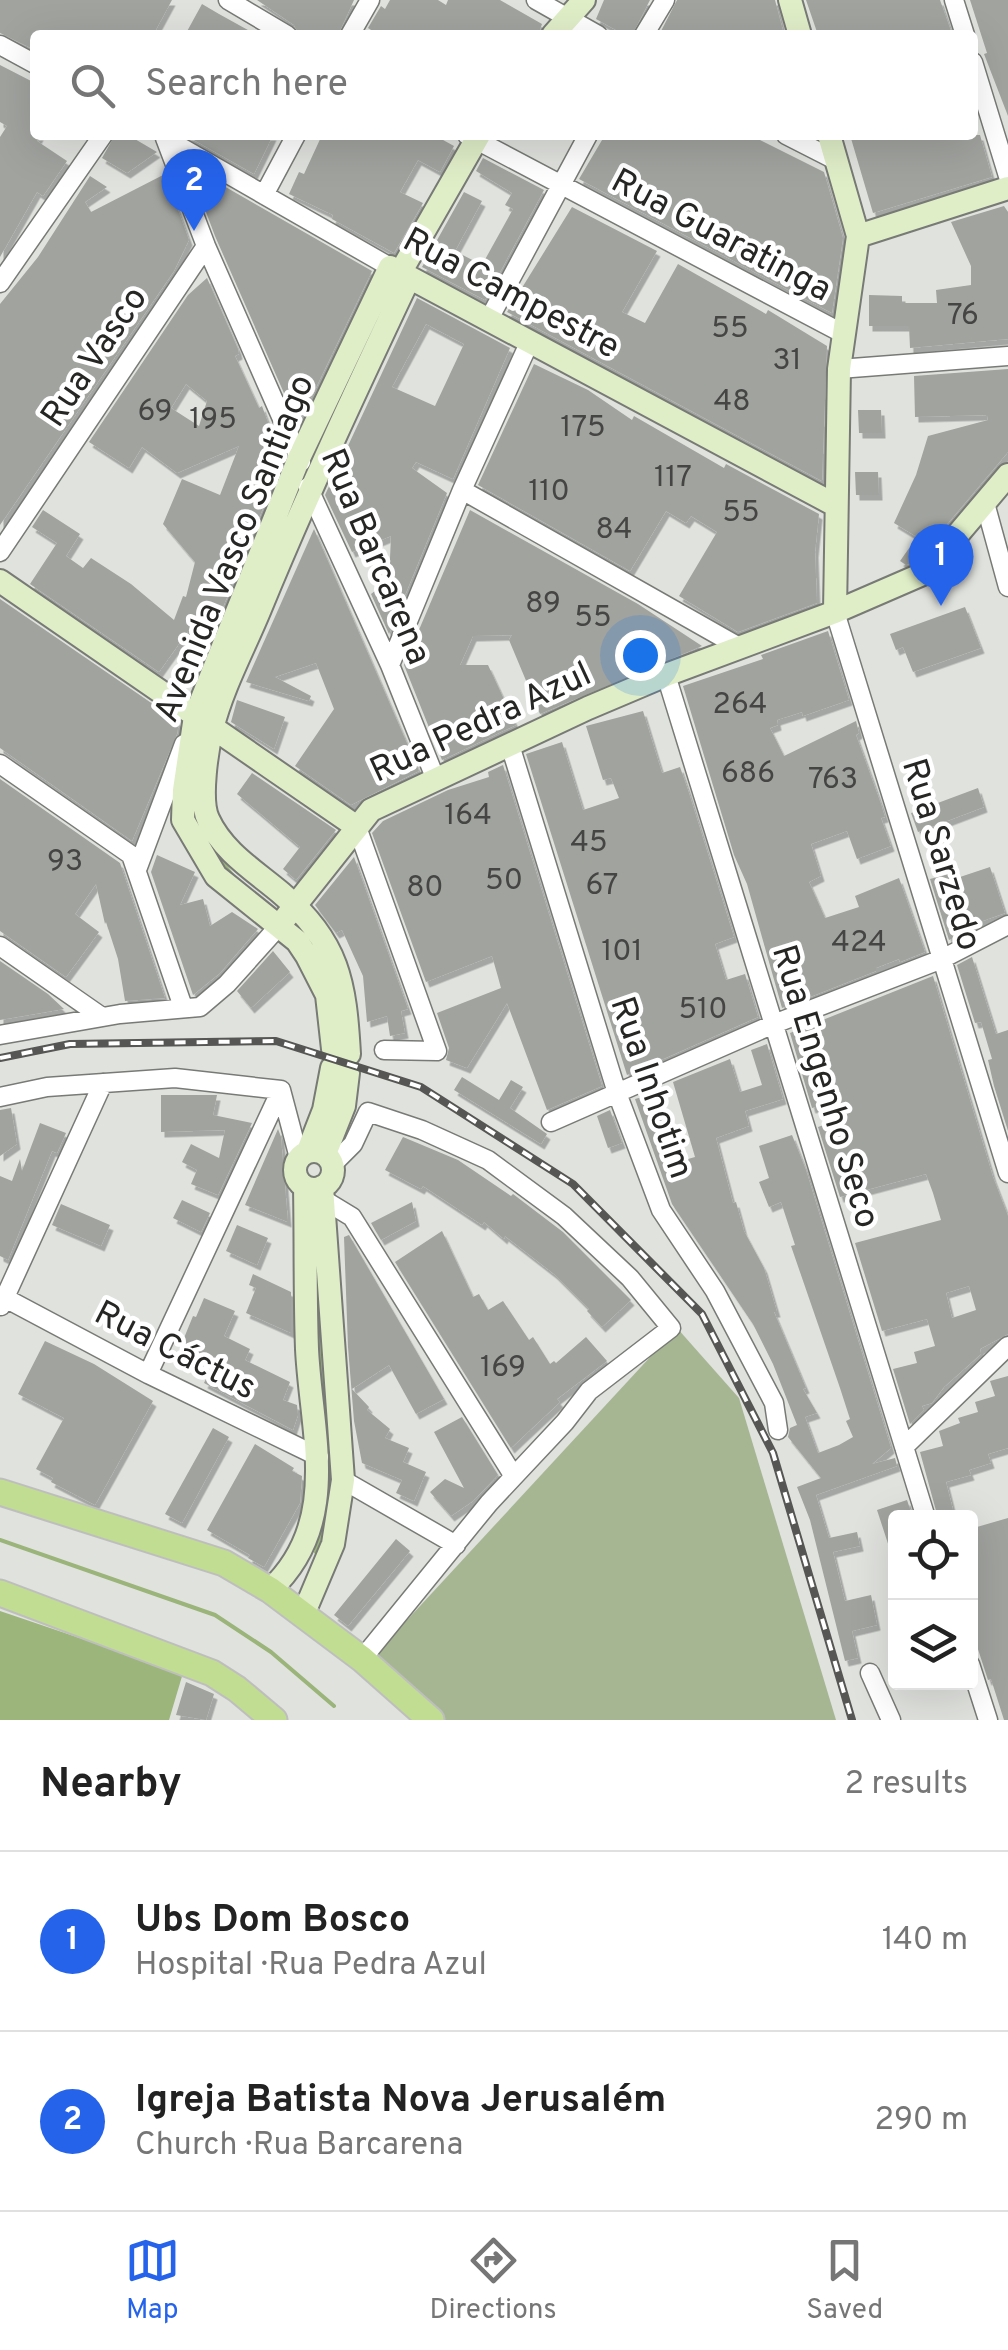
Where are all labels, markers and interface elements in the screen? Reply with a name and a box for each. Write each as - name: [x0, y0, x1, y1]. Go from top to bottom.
- search box: [30, 30, 978, 140]
- icon: search: [65, 58, 120, 113]
- text: Search here: [145, 61, 348, 110]
- pin: 2: [162, 148, 226, 231]
- street label: Rua Guaratinga: [603, 160, 838, 313]
- street label: Rua Campestre: [395, 219, 627, 370]
- street label: Rua Vasco: [32, 279, 158, 436]
- house number: 76: [947, 298, 979, 335]
- house number: 55: [711, 311, 749, 348]
- house number: 31: [772, 343, 802, 380]
- street label: Avenida Vasco Santiago: [146, 369, 326, 729]
- house number: 48: [714, 384, 750, 421]
- house number: 69: [138, 394, 172, 431]
- house number: 195: [189, 402, 237, 439]
- house number: 175: [560, 410, 606, 447]
- street label: Rua Barcarena: [309, 443, 440, 672]
- house number: 117: [654, 460, 692, 497]
- house number: 110: [528, 474, 570, 511]
- house number: 55: [722, 495, 760, 532]
- house number: 84: [596, 512, 632, 549]
- pin: 1: [908, 524, 974, 606]
- house number: 89: [525, 586, 561, 623]
- house number: 55: [574, 600, 612, 637]
- your location: [615, 630, 666, 681]
- street label: Rua Pedra Azul: [364, 653, 599, 794]
- house number: 264: [713, 687, 767, 724]
- street label: Rua Sarzedo: [890, 754, 990, 956]
- house number: 686: [721, 756, 775, 793]
- house number: 763: [808, 762, 858, 799]
- house number: 164: [444, 798, 492, 835]
- house number: 45: [570, 825, 608, 862]
- house number: 93: [47, 844, 83, 881]
- house number: 50: [485, 863, 523, 900]
- house number: 67: [586, 868, 618, 905]
- house number: 80: [406, 870, 444, 907]
- house number: 424: [831, 925, 887, 962]
- house number: 101: [601, 934, 643, 971]
- street label: Rua Engenho Seco: [760, 940, 888, 1234]
- street label: Rua Inhotim: [599, 991, 702, 1185]
- house number: 510: [678, 992, 728, 1029]
- street label: Rua Cáctus: [86, 1292, 263, 1411]
- house number: 169: [480, 1350, 526, 1387]
- map controls: [888, 1510, 978, 1690]
- button: locate: [888, 1510, 978, 1600]
- button: layers: [888, 1600, 978, 1690]
- text: Nearby: [40, 1759, 182, 1812]
- text: 2 results: [844, 1765, 968, 1805]
- text: Ubs Dom Bosco: [135, 1897, 410, 1946]
- text: 1: [66, 1921, 79, 1961]
- text: 140 m: [882, 1921, 968, 1961]
- text: Hospital · Rua Pedra Azul: [135, 1946, 487, 1986]
- text: Igreja Batista Nova Jerusalém: [135, 2077, 666, 2126]
- text: 2: [63, 2101, 82, 2141]
- text: 290 m: [874, 2101, 968, 2141]
- text: Church · Rua Barcarena: [135, 2126, 463, 2166]
- tab: Map: [125, 2233, 180, 2329]
- tab: Directions: [429, 2233, 557, 2329]
- tab: Saved: [806, 2233, 883, 2329]

